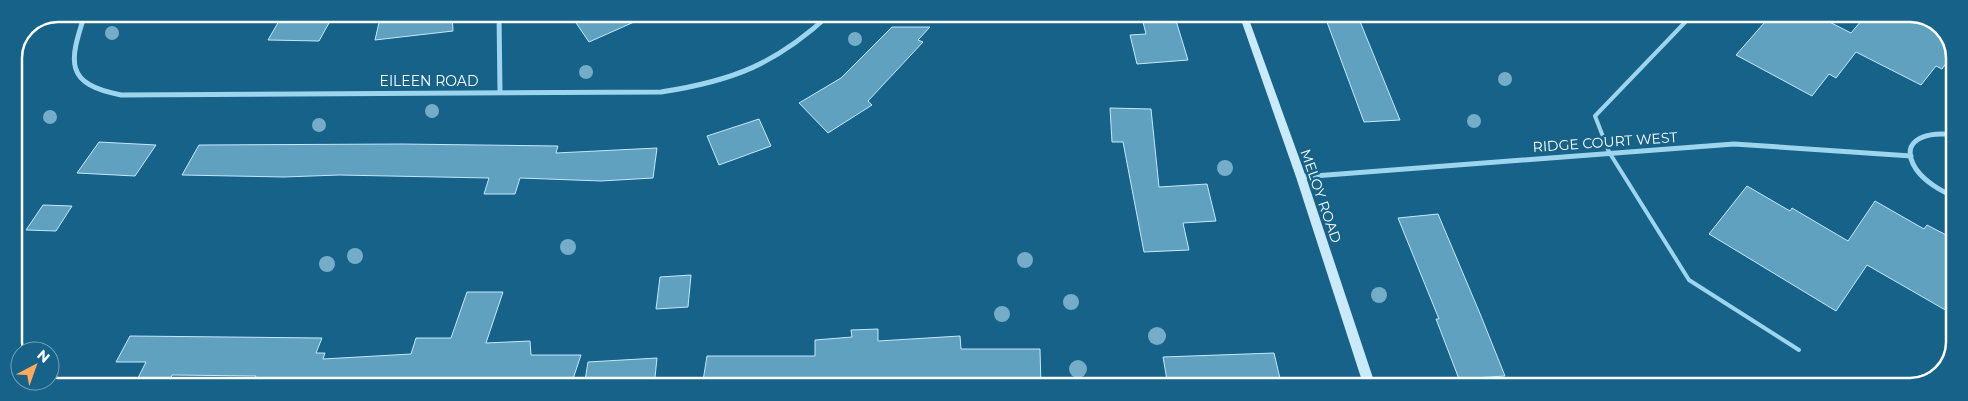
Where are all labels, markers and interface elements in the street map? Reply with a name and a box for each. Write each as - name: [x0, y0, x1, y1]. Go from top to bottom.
- street label: EILEEN ROAD: [380, 72, 478, 90]
- street label: RIDGE COURT WEST: [1532, 128, 1678, 156]
- street label: MELOY ROAD: [1297, 147, 1345, 245]
- north arrow: [10, 341, 60, 391]
- text: N: [33, 346, 54, 367]

